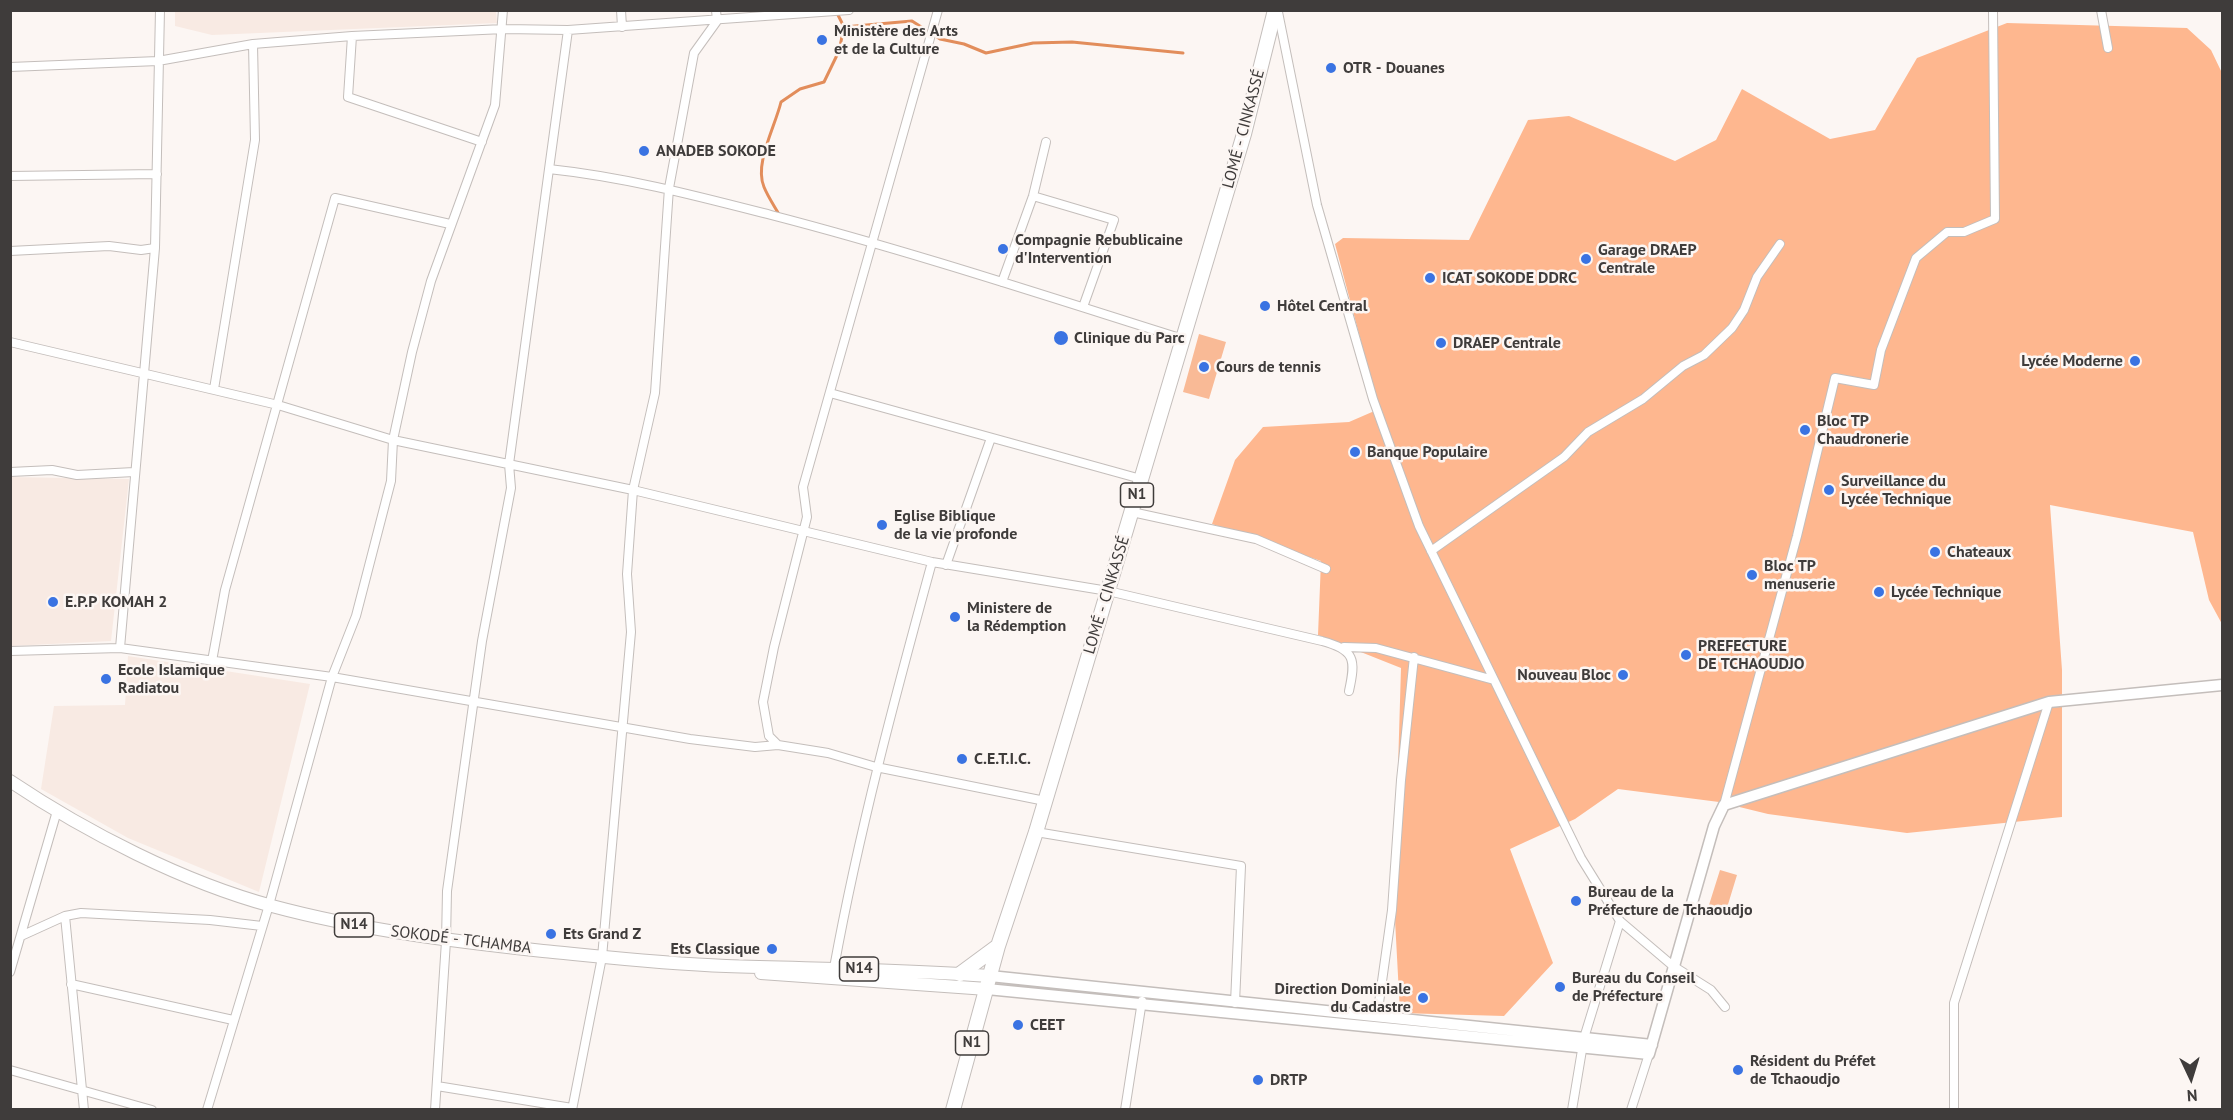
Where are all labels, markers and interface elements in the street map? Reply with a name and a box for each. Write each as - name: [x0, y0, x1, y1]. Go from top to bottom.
- place label: Ministère des Arts et de la Culture: [834, 21, 958, 59]
- marker: Ministère des Arts et de la Culture: [815, 33, 829, 47]
- place label: OTR - Douanes: [1343, 58, 1445, 78]
- marker: OTR - Douanes: [1324, 61, 1338, 75]
- street label: LOMÉ - CINKASSÉ: [1219, 67, 1269, 191]
- place label: ANADEB SOKODE: [656, 141, 776, 161]
- marker: ANADEB SOKODE: [637, 144, 651, 158]
- place label: Compagnie Rebublicaine d'Intervention: [1015, 230, 1183, 268]
- place label: Garage DRAEP Centrale: [1598, 240, 1697, 278]
- marker: Compagnie Rebublicaine d'Intervention: [996, 242, 1010, 256]
- marker: Garage DRAEP Centrale: [1579, 252, 1593, 266]
- place label: ICAT SOKODE DDRC: [1442, 268, 1577, 288]
- marker: ICAT SOKODE DDRC: [1423, 271, 1437, 285]
- place label: Hôtel Central: [1277, 296, 1367, 316]
- marker: Hôtel Central: [1258, 299, 1272, 313]
- place label: Clinique du Parc: [1074, 328, 1185, 348]
- marker: Clinique du Parc: [1052, 329, 1070, 347]
- place label: DRAEP Centrale: [1453, 333, 1561, 353]
- marker: DRAEP Centrale: [1434, 336, 1448, 350]
- place label: Lycée Moderne: [2021, 351, 2123, 371]
- marker: Lycée Moderne: [2128, 354, 2142, 368]
- place label: Cours de tennis: [1216, 357, 1321, 377]
- marker: Cours de tennis: [1197, 360, 1211, 374]
- place label: Bloc TP Chaudronerie: [1817, 411, 1909, 449]
- marker: Bloc TP Chaudronerie: [1798, 423, 1812, 437]
- place label: Banque Populaire: [1367, 442, 1488, 462]
- marker: Banque Populaire: [1348, 445, 1362, 459]
- place label: Surveillance du Lycée Technique: [1841, 471, 1951, 509]
- road number: N1: [1120, 483, 1154, 507]
- marker: Surveillance du Lycée Technique: [1822, 483, 1836, 497]
- place label: Eglise Biblique de la vie profonde: [894, 506, 1017, 544]
- marker: Eglise Biblique de la vie profonde: [875, 518, 889, 532]
- street label: LOMÉ - CINKASSÉ: [1080, 534, 1134, 656]
- place label: Chateaux: [1947, 542, 2011, 562]
- marker: Chateaux: [1928, 545, 1942, 559]
- place label: Bloc TP menuserie: [1764, 556, 1835, 594]
- marker: Bloc TP menuserie: [1745, 568, 1759, 582]
- place label: Lycée Technique: [1891, 582, 2001, 602]
- marker: Lycée Technique: [1872, 585, 1886, 599]
- place label: E.P.P KOMAH 2: [65, 592, 167, 612]
- marker: E.P.P KOMAH 2: [46, 595, 60, 609]
- place label: Ministere de la Rédemption: [967, 598, 1066, 636]
- marker: Ministere de la Rédemption: [948, 610, 962, 624]
- place label: PREFECTURE DE TCHAOUDJO: [1698, 636, 1805, 674]
- marker: PREFECTURE DE TCHAOUDJO: [1679, 648, 1693, 662]
- place label: Ecole Islamique Radiatou: [118, 660, 225, 698]
- place label: Nouveau Bloc: [1517, 665, 1611, 685]
- marker: Nouveau Bloc: [1616, 668, 1630, 682]
- marker: Ecole Islamique Radiatou: [99, 672, 113, 686]
- place label: C.E.T.I.C.: [974, 749, 1031, 769]
- marker: C.E.T.I.C.: [955, 752, 969, 766]
- place label: Bureau de la Préfecture de Tchaoudjo: [1588, 882, 1753, 920]
- marker: Bureau de la Préfecture de Tchaoudjo: [1569, 894, 1583, 908]
- road number: N14: [334, 913, 374, 937]
- street label: SOKODÉ - TCHAMBA: [390, 922, 532, 958]
- place label: Ets Grand Z: [563, 924, 641, 944]
- marker: Ets Grand Z: [544, 927, 558, 941]
- place label: Ets Classique: [671, 939, 760, 959]
- marker: Ets Classique: [765, 942, 779, 956]
- road number: N14: [840, 957, 878, 981]
- place label: Bureau du Conseil de Préfecture: [1572, 968, 1695, 1006]
- place label: Direction Dominiale du Cadastre: [1275, 979, 1411, 1017]
- marker: Bureau du Conseil de Préfecture: [1553, 980, 1567, 994]
- marker: Direction Dominiale du Cadastre: [1416, 991, 1430, 1005]
- place label: CEET: [1030, 1015, 1065, 1035]
- marker: CEET: [1011, 1018, 1025, 1032]
- road number: N1: [956, 1031, 988, 1055]
- north arrow: [2161, 1048, 2221, 1108]
- place label: Résident du Préfet de Tchaoudjo: [1750, 1051, 1876, 1089]
- marker: Résident du Préfet de Tchaoudjo: [1731, 1063, 1745, 1077]
- place label: DRTP: [1270, 1070, 1307, 1090]
- marker: DRTP: [1251, 1073, 1265, 1087]
- text: N: [2186, 1086, 2198, 1106]

